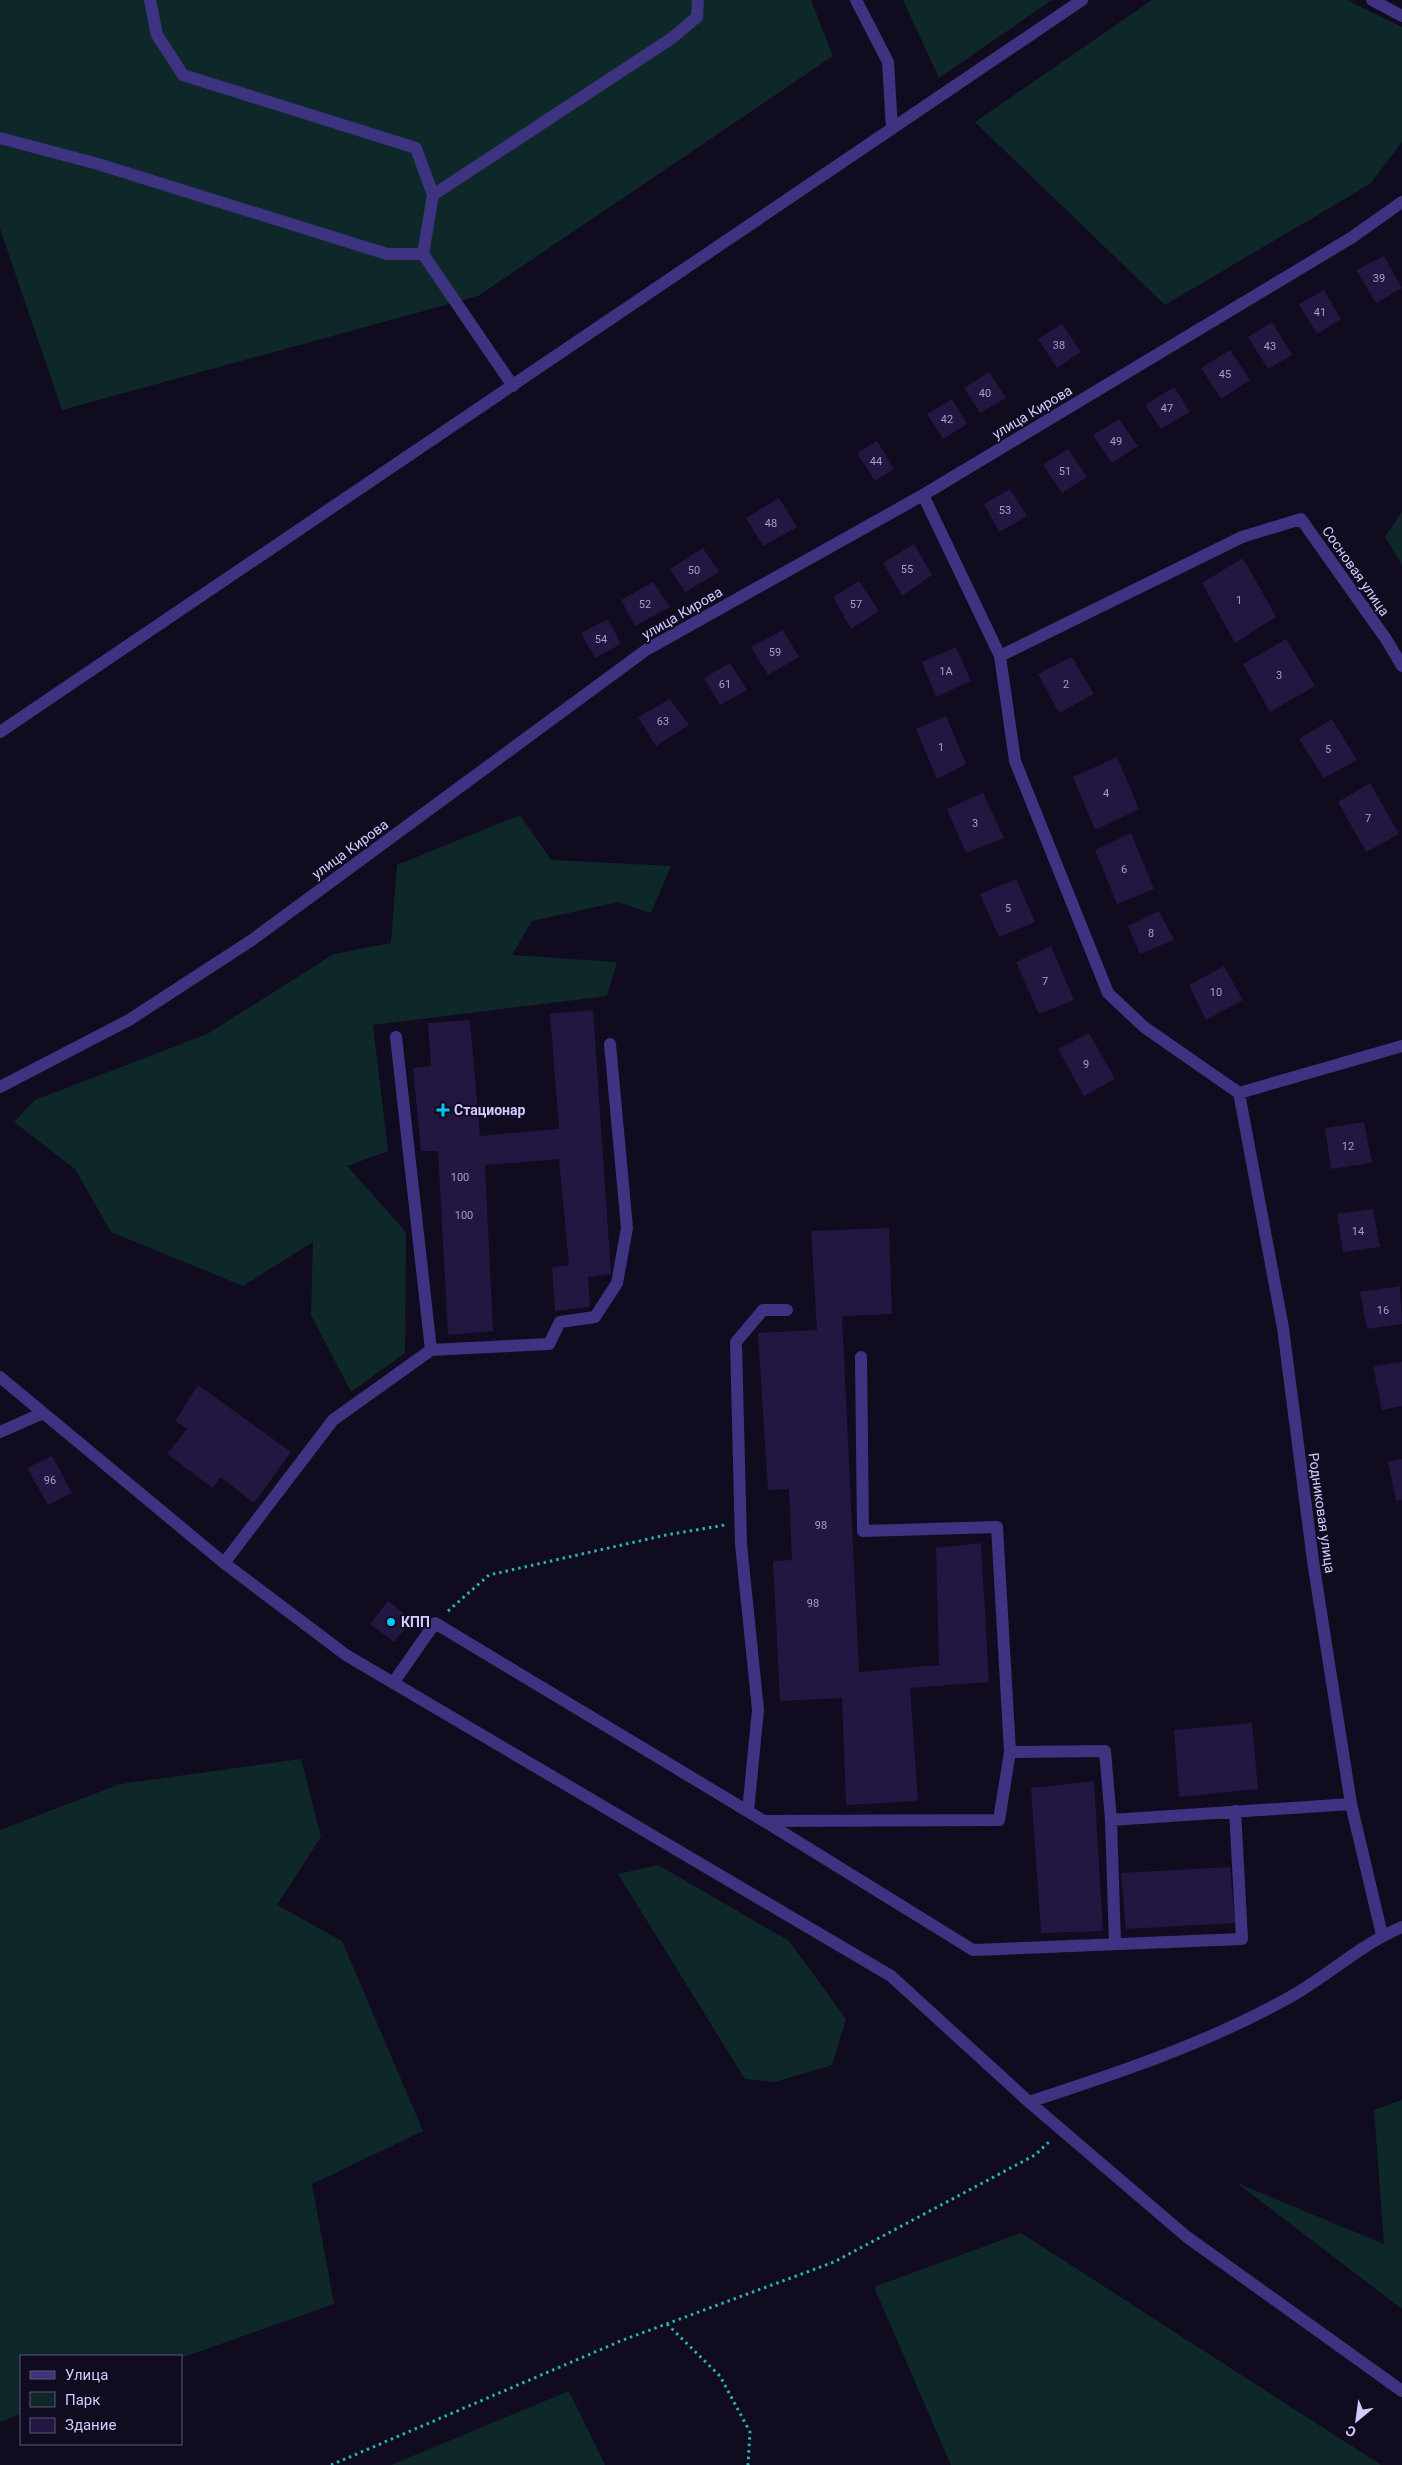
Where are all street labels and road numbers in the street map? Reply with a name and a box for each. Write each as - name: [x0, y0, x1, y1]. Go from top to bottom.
- street label: улица Кирова: [989, 382, 1075, 442]
- street label: Сосновая улица: [1319, 523, 1393, 619]
- street label: улица Кирова: [639, 583, 725, 643]
- street label: улица Кирова: [309, 816, 391, 882]
- street label: Родниковая улица: [1306, 1452, 1338, 1574]

